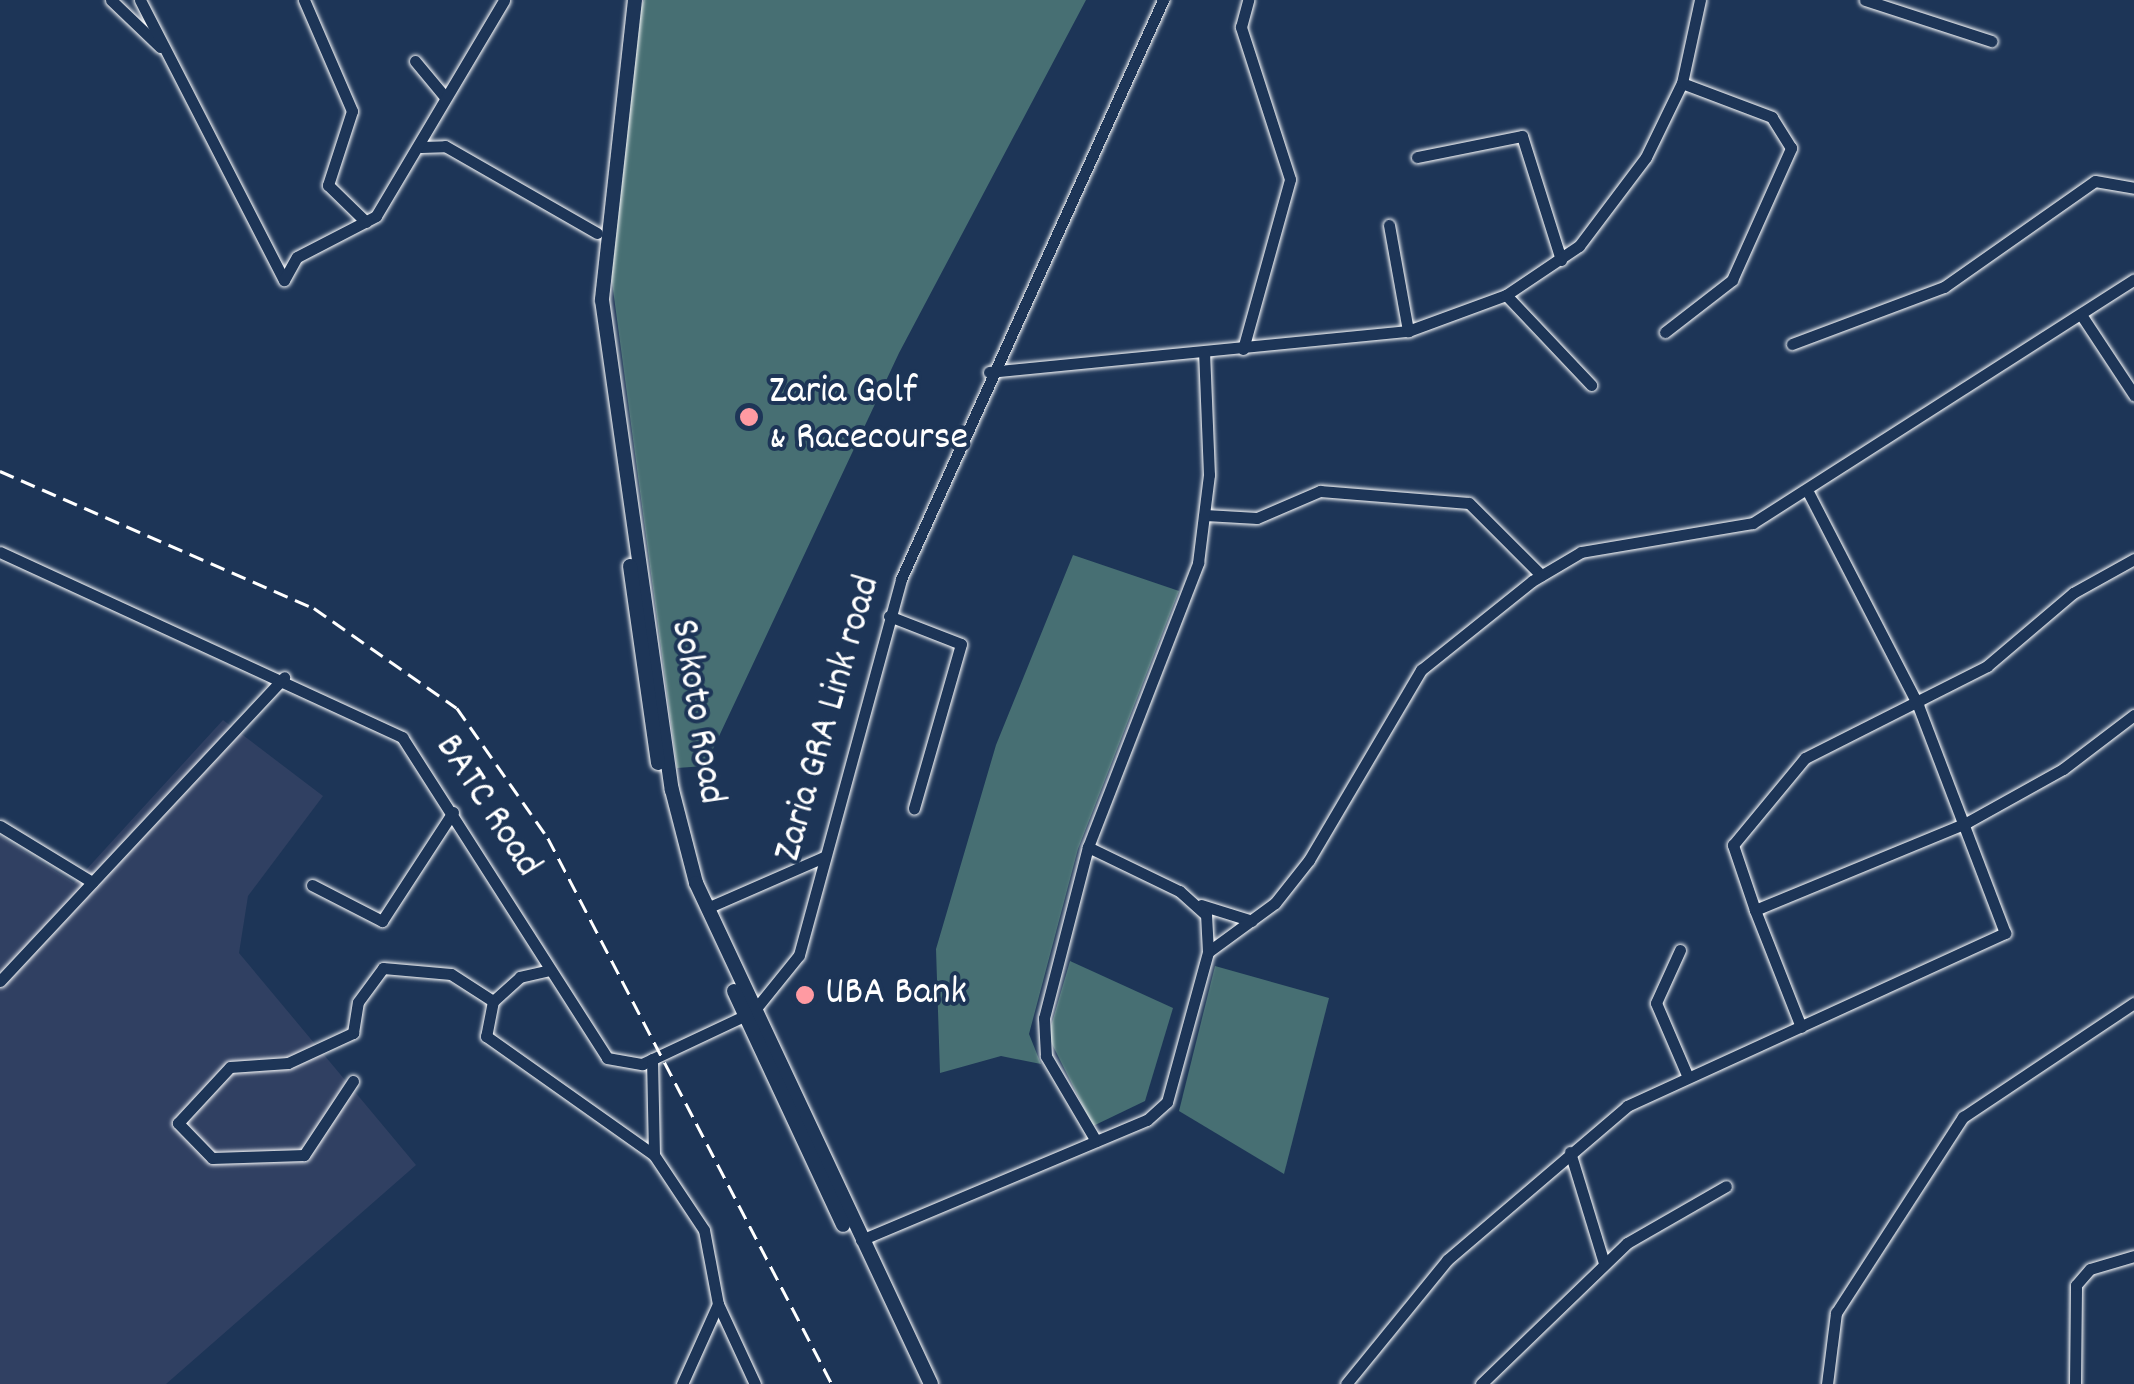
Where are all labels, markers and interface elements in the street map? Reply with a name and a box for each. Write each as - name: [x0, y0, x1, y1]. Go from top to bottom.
- place label: Zaria Golf & Racecourse: [769, 370, 968, 464]
- marker: Zaria Golf & Racecourse: [738, 406, 760, 428]
- street label: Zaria GRA Link road: [766, 571, 894, 867]
- street label: Sokoto Road: [657, 616, 733, 808]
- street label: BATC Road: [422, 727, 550, 887]
- place label: UBA Bank: [825, 971, 967, 1019]
- marker: UBA Bank: [794, 984, 816, 1006]

